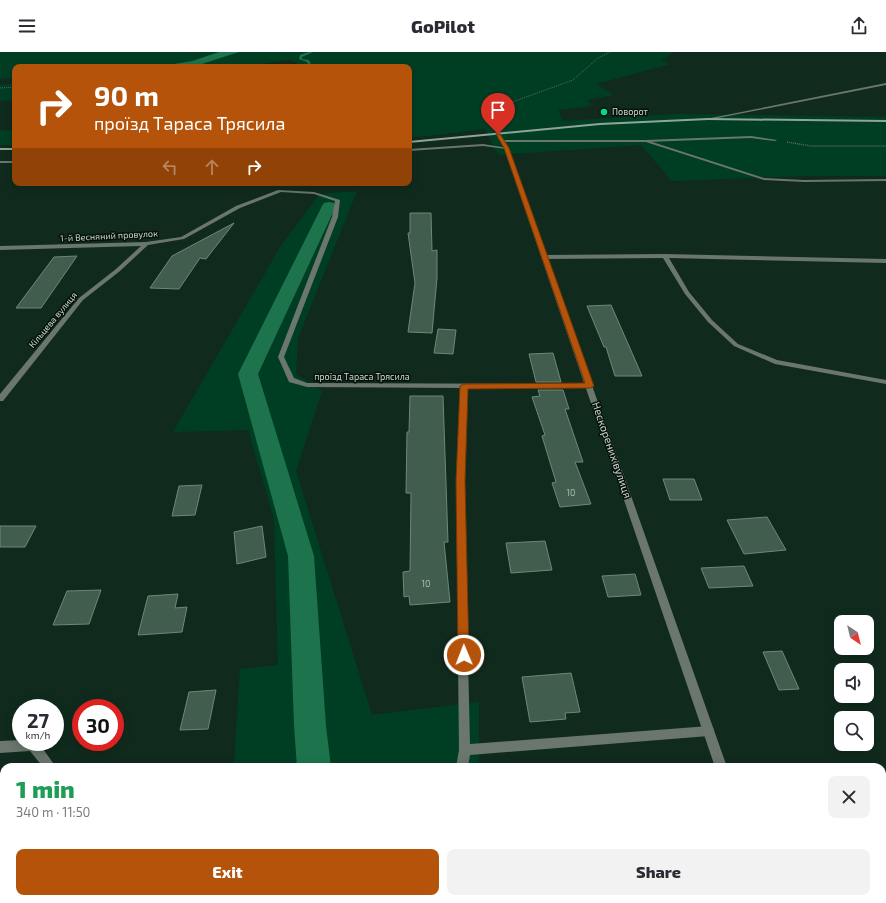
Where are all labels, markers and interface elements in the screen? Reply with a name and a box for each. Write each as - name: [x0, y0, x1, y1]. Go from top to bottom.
- icon: menu: [16, 15, 38, 37]
- text: GoPilot: [411, 15, 475, 37]
- icon: share: [848, 15, 870, 37]
- text: 90 m: [94, 78, 159, 112]
- icon: right: [28, 80, 80, 132]
- pin: [481, 93, 515, 134]
- icon: arrive: [487, 99, 509, 121]
- place label: Поворот: [612, 106, 649, 117]
- marker: Поворот: [599, 107, 609, 117]
- text: проїзд Тараса Трясила: [94, 112, 285, 134]
- icon: left: [159, 156, 181, 178]
- icon: ahead: [201, 156, 223, 178]
- icon: right: [243, 156, 265, 178]
- street label: 1-й Весняний провулок: [60, 227, 158, 245]
- street label: Кільцева вулиця: [26, 289, 80, 350]
- street label: проїзд Тараса Трясила: [314, 371, 410, 382]
- street label: Нескорених вулиця: [589, 400, 635, 500]
- house number: 10: [566, 487, 576, 498]
- house number: 10: [421, 578, 431, 589]
- north arrow: [834, 615, 874, 655]
- map controls: [834, 615, 874, 751]
- position arrow: [443, 634, 485, 676]
- button: sound: [834, 663, 874, 703]
- speed limit sign: 30: [72, 699, 124, 751]
- text: 27: [27, 708, 49, 732]
- button: search: [834, 711, 874, 751]
- text: km/h: [26, 729, 50, 741]
- text: 1 min: [16, 774, 75, 803]
- button: close: [828, 776, 870, 818]
- text: 340 m · 11:50: [16, 804, 90, 820]
- button: Exit: [16, 849, 439, 895]
- button: Share: [447, 849, 870, 895]

